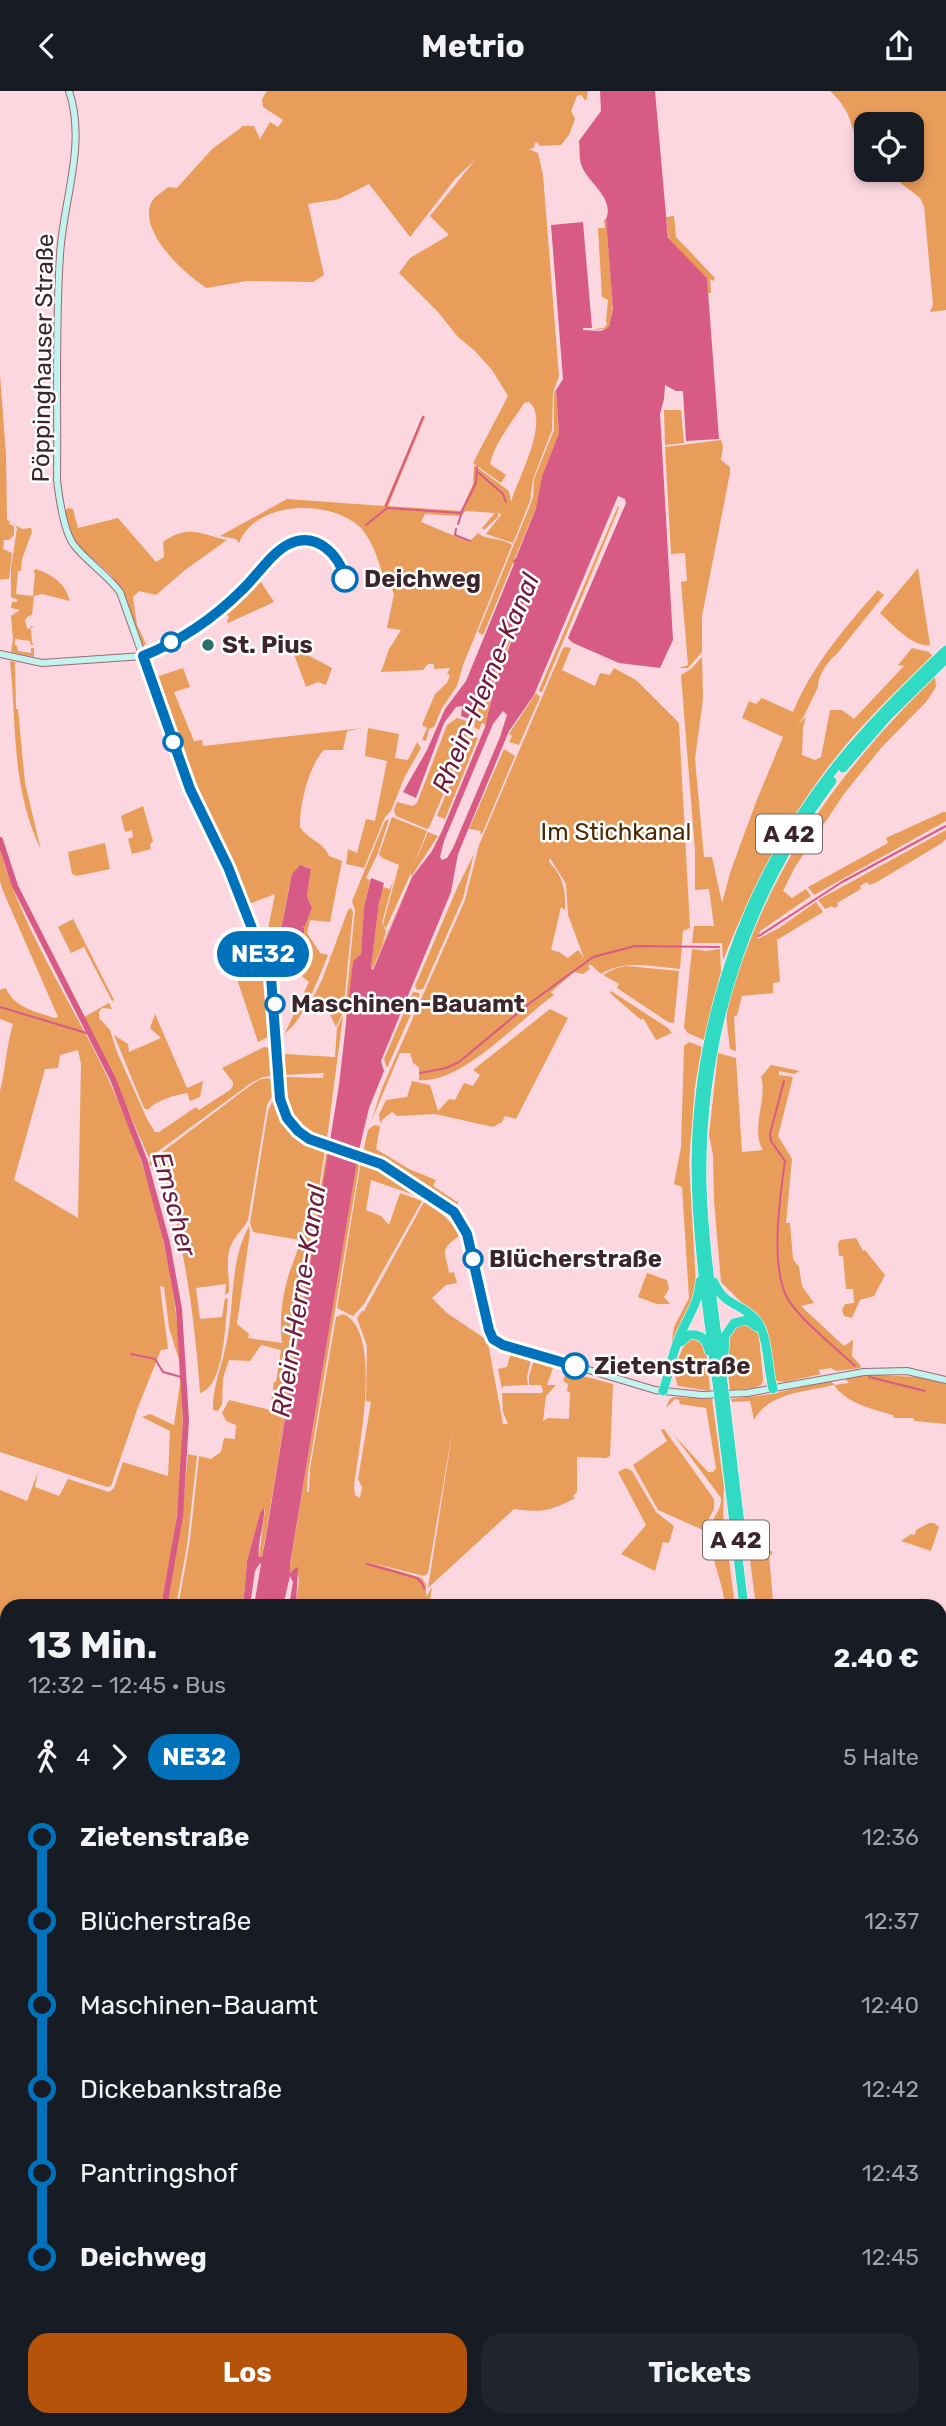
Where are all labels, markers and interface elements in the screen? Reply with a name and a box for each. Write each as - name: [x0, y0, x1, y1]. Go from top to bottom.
- icon: back: [28, 27, 66, 65]
- text: Metrio: [421, 27, 525, 65]
- icon: share: [880, 27, 918, 65]
- map controls: [854, 112, 924, 182]
- button: locate: [854, 112, 924, 182]
- street label: Pöppinghauser Straße: [27, 233, 59, 483]
- place label: Deichweg: [364, 565, 481, 593]
- marker: Deichweg: [332, 566, 358, 592]
- water label: Rhein-Herne-Kanal: [426, 568, 546, 797]
- place label: St. Pius: [222, 631, 313, 659]
- unlabelled marker: [161, 632, 181, 652]
- marker: St. Pius: [200, 637, 216, 653]
- unlabelled marker: [163, 732, 183, 752]
- road number: A 42: [756, 814, 822, 853]
- park label: Im Stichkanal: [541, 818, 691, 846]
- line badge: NE32: [214, 931, 312, 977]
- text: NE32: [231, 940, 295, 968]
- place label: Maschinen-Bauamt: [291, 990, 525, 1018]
- marker: Maschinen-Bauamt: [265, 994, 285, 1014]
- water label: Emscher: [145, 1148, 203, 1261]
- water label: Rhein-Herne-Kanal: [265, 1182, 333, 1420]
- place label: Blücherstraße: [489, 1245, 662, 1273]
- marker: Blücherstraße: [463, 1249, 483, 1269]
- place label: Zietenstraße: [594, 1352, 750, 1380]
- marker: Zietenstraße: [562, 1353, 588, 1379]
- road number: A 42: [703, 1521, 769, 1559]
- text: 13 Min.: [28, 1622, 158, 1668]
- text: 2.40 €: [834, 1643, 919, 1674]
- text: 12:32 – 12:45 · Bus: [28, 1671, 226, 1699]
- icon: walk: [28, 1738, 66, 1776]
- icon: forward: [100, 1738, 138, 1776]
- text: 4: [76, 1743, 90, 1771]
- text: NE32: [162, 1743, 226, 1771]
- text: 5 Halte: [843, 1743, 919, 1771]
- text: Zietenstraße: [80, 1822, 249, 1853]
- text: 12:36: [862, 1823, 919, 1851]
- text: Blücherstraße: [80, 1906, 251, 1937]
- text: 12:37: [864, 1907, 919, 1935]
- text: Maschinen-Bauamt: [80, 1990, 318, 2021]
- text: 12:40: [861, 1991, 919, 2019]
- text: Dickebankstraße: [80, 2074, 282, 2105]
- text: 12:42: [862, 2075, 919, 2103]
- text: Pantringshof: [80, 2158, 238, 2189]
- text: 12:43: [862, 2159, 919, 2187]
- text: Deichweg: [80, 2242, 207, 2273]
- text: 12:45: [862, 2243, 919, 2271]
- button: Los: [28, 2333, 467, 2413]
- button: Tickets: [481, 2333, 919, 2413]

